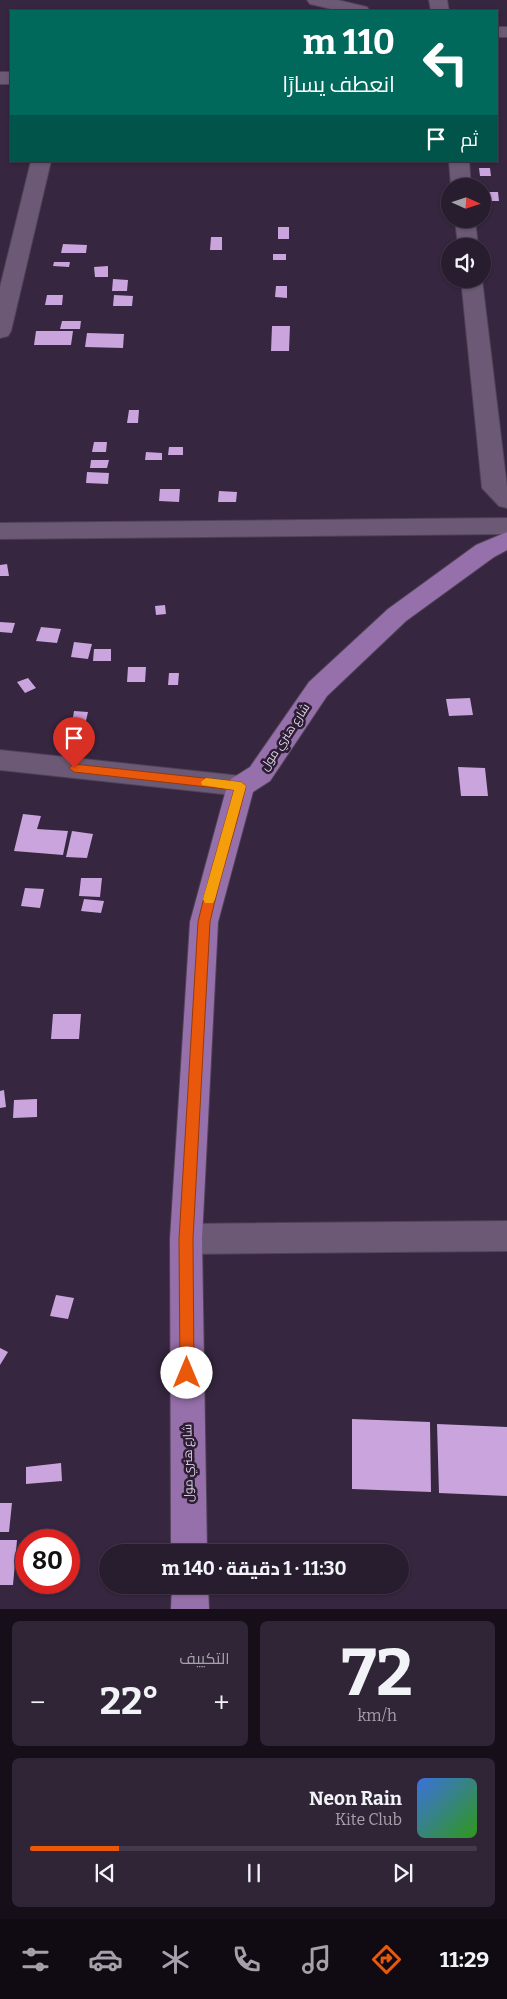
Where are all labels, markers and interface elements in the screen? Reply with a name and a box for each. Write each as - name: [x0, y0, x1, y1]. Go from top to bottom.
- text: 110 m: [303, 21, 395, 63]
- icon: left: [413, 30, 478, 95]
- text: انعطف يسارًا: [282, 71, 395, 98]
- icon: arrive: [422, 125, 450, 153]
- text: ثم: [460, 128, 478, 151]
- north arrow: [441, 178, 491, 228]
- map controls: [441, 178, 491, 288]
- button: sound: [441, 238, 491, 288]
- street label: شارع هنري مول: [257, 701, 315, 775]
- pin: [53, 717, 95, 768]
- icon: arrive: [60, 724, 88, 752]
- position arrow: [160, 1346, 212, 1398]
- street label: شارع هنري مول: [180, 1424, 199, 1502]
- speed limit sign: 80: [15, 1529, 80, 1594]
- text: 11:30 · 1 دقيقة · 140 m: [161, 1557, 347, 1580]
- text: 72: [342, 1634, 413, 1712]
- text: التكييف: [179, 1649, 230, 1668]
- text: 22°: [100, 1678, 159, 1724]
- text: −: [30, 1686, 45, 1719]
- text: +: [213, 1686, 229, 1719]
- text: km/h: [357, 1706, 397, 1725]
- text: Neon Rain: [309, 1787, 402, 1810]
- text: Kite Club: [335, 1810, 402, 1829]
- icon: previous: [91, 1859, 119, 1887]
- icon: pause: [240, 1859, 268, 1887]
- icon: next: [389, 1859, 417, 1887]
- icon: filters: [18, 1942, 53, 1977]
- icon: car: [88, 1942, 123, 1977]
- icon: climate: [158, 1942, 193, 1977]
- icon: phone: [229, 1942, 264, 1977]
- icon: music: [299, 1942, 334, 1977]
- icon: directions: [369, 1942, 404, 1977]
- text: 11:29: [440, 1946, 489, 1973]

